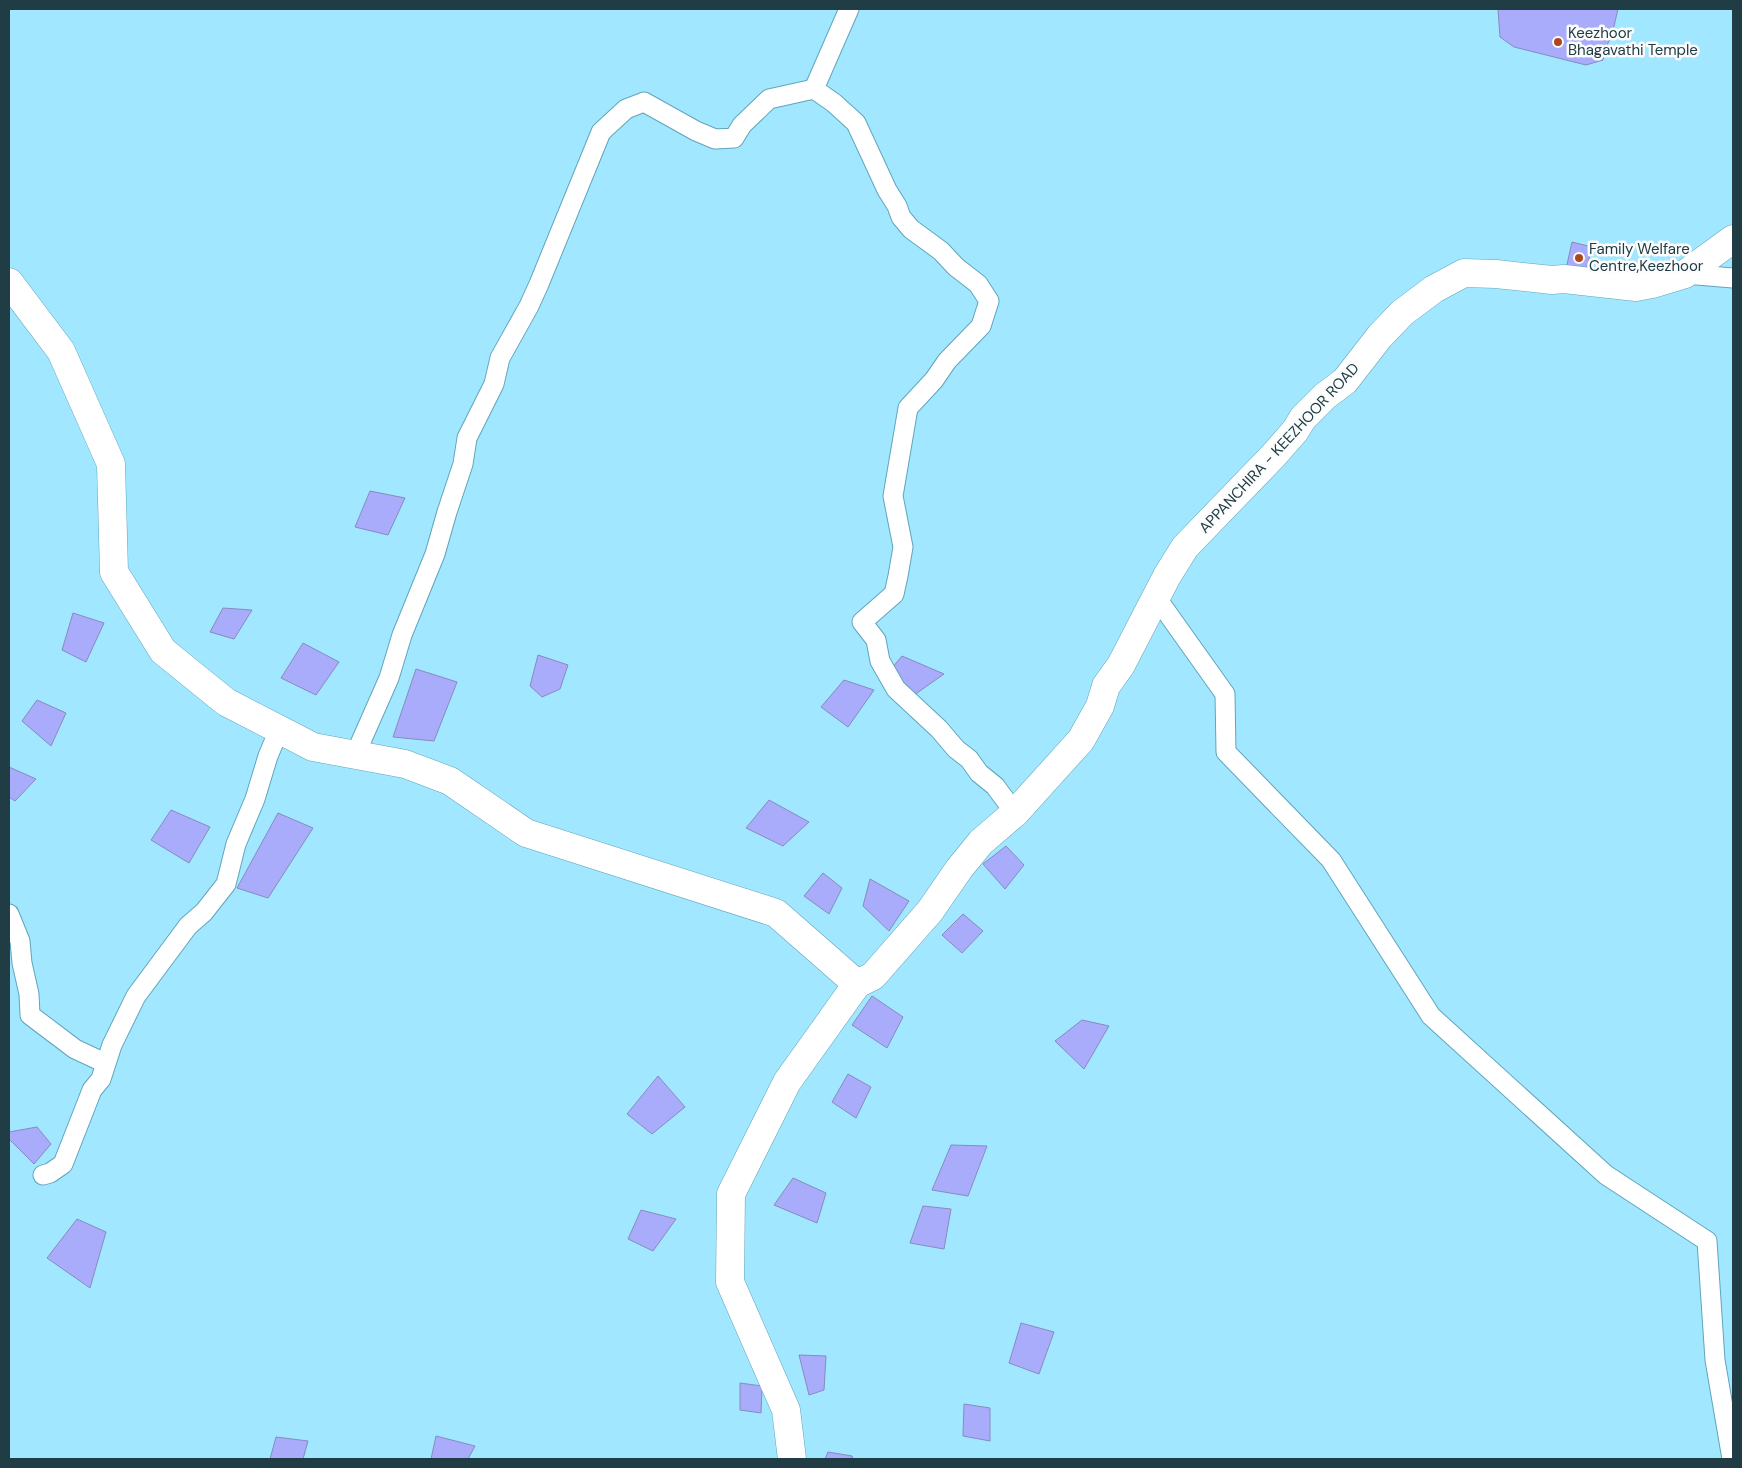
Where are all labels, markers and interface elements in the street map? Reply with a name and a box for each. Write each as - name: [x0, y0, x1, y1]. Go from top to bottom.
- place label: Keezhoor Bhagavathi Temple: [1568, 23, 1698, 60]
- marker: Keezhoor Bhagavathi Temple: [1552, 36, 1564, 48]
- place label: Family Welfare Centre,Keezhoor: [1589, 239, 1704, 276]
- marker: Family Welfare Centre,Keezhoor: [1573, 252, 1585, 264]
- street label: APPANCHIRA - KEEZHOOR ROAD: [1195, 359, 1363, 537]

